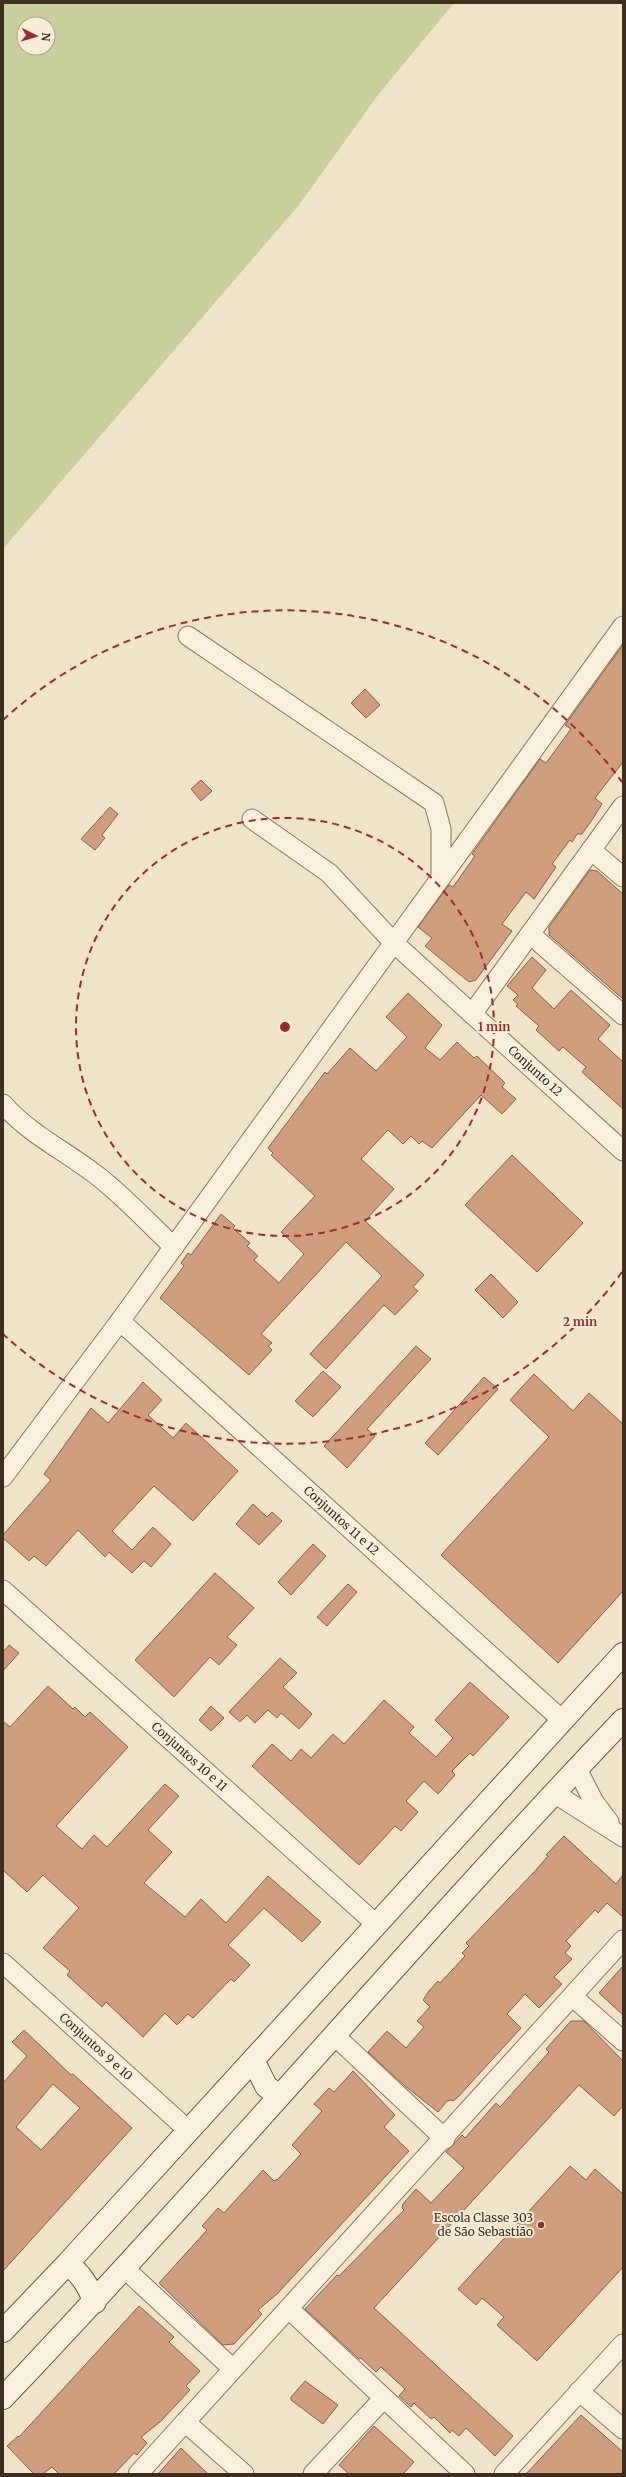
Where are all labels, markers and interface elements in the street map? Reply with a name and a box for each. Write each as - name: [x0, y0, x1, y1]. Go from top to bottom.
- north arrow: [16, 16, 56, 56]
- text: N: [39, 32, 53, 42]
- text: 1 min: [478, 1019, 510, 1034]
- centre of rings: [278, 1020, 292, 1034]
- street label: Conjunto 12: [505, 1042, 565, 1099]
- text: 2 min: [563, 1314, 597, 1329]
- street label: Conjuntos 11 e 12: [301, 1482, 382, 1558]
- street label: Conjuntos 10 e 11: [149, 1719, 231, 1795]
- street label: Conjuntos 9 e 10: [56, 2010, 136, 2083]
- place label: Escola Classe 303 de São Sebastião: [434, 2210, 533, 2239]
- marker: Escola Classe 303 de São Sebastião: [536, 2220, 546, 2230]

